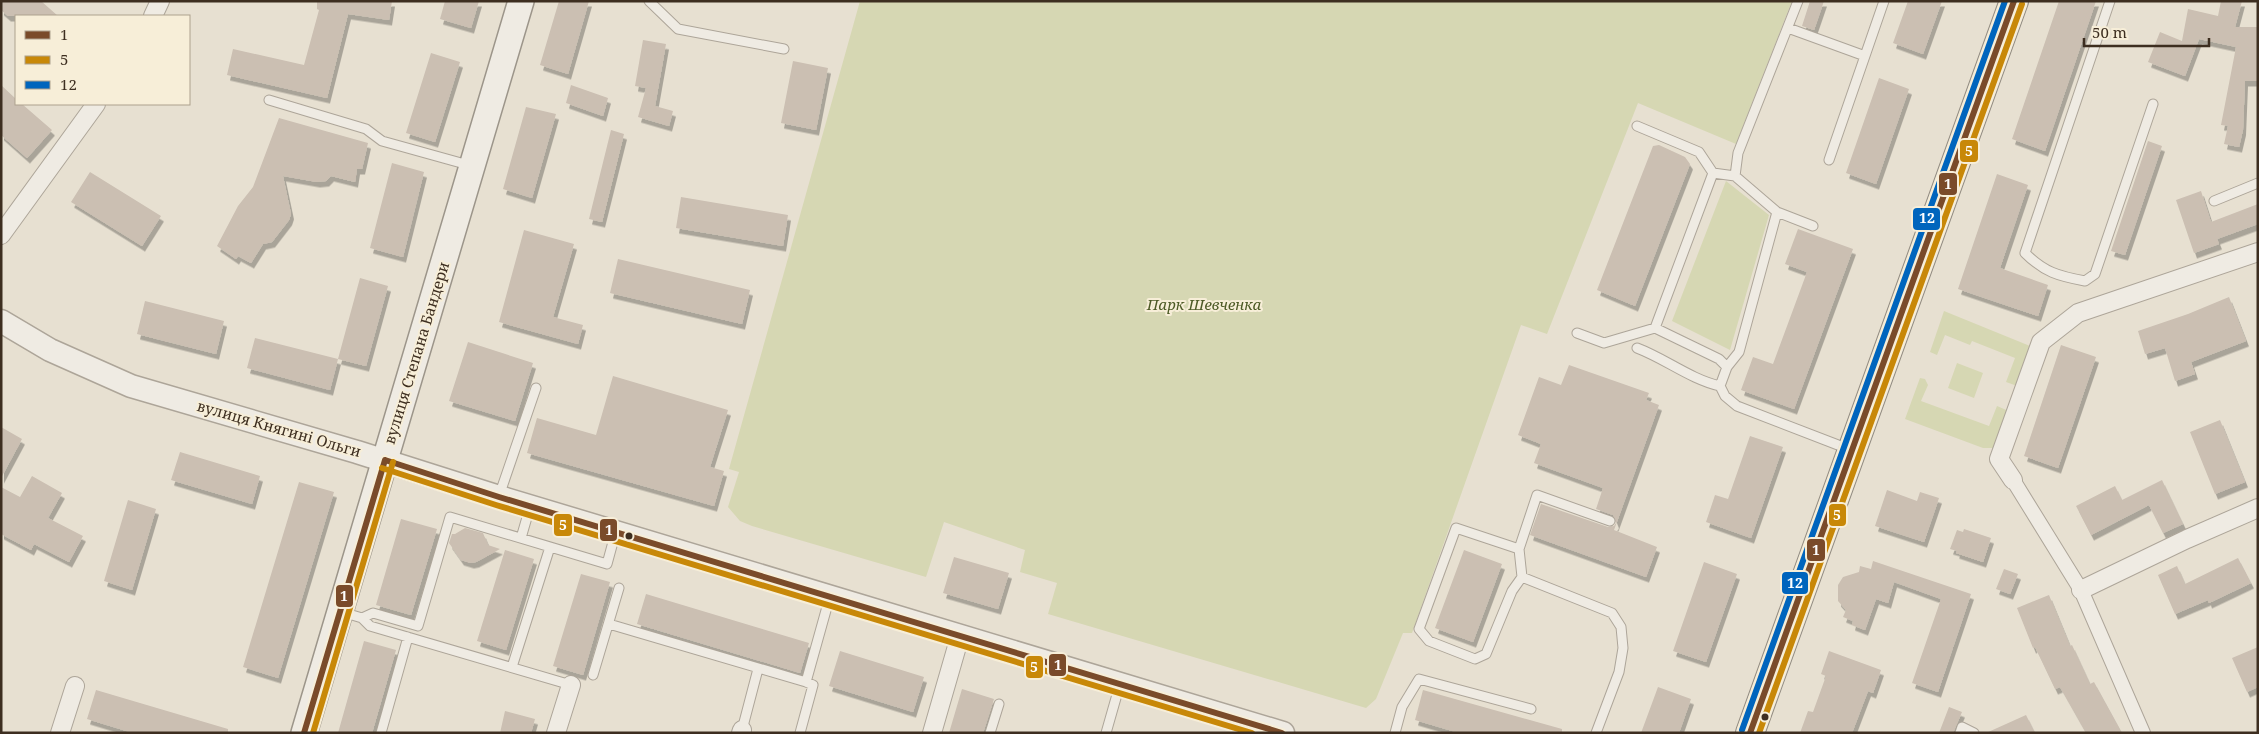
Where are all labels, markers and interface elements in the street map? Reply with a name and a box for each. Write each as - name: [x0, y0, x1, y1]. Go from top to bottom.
- legend: [15, 15, 190, 105]
- scale bar: [2084, 15, 2209, 47]
- text: 50 m: [2092, 22, 2127, 42]
- text: 1: [60, 24, 68, 44]
- text: 5: [60, 49, 68, 69]
- text: 12: [60, 74, 77, 94]
- line badge: 5: [1959, 139, 1979, 163]
- text: 5: [1965, 141, 1973, 160]
- line badge: 1: [1938, 172, 1958, 196]
- text: 1: [1944, 174, 1952, 193]
- line badge: 12: [1912, 207, 1941, 231]
- text: 12: [1919, 208, 1935, 227]
- street label: вулиця Степана Бандери: [379, 259, 453, 446]
- park label: Парк Шевченка: [1146, 294, 1262, 314]
- street label: вулиця Княгині Ольги: [195, 395, 364, 461]
- line badge: 5: [1828, 503, 1847, 527]
- text: 5: [1833, 505, 1841, 524]
- line badge: 5: [553, 513, 573, 537]
- text: 5: [559, 515, 567, 534]
- line badge: 1: [599, 518, 618, 542]
- text: 1: [605, 520, 613, 539]
- unlabelled marker: [624, 531, 634, 541]
- line badge: 1: [1806, 538, 1826, 562]
- text: 1: [1812, 540, 1820, 559]
- line badge: 12: [1781, 571, 1809, 595]
- text: 12: [1787, 573, 1803, 592]
- line badge: 1: [335, 584, 354, 608]
- text: 1: [340, 586, 348, 605]
- line badge: 1: [1048, 653, 1067, 677]
- line badge: 5: [1025, 655, 1044, 679]
- text: 1: [1054, 655, 1062, 674]
- text: 5: [1030, 657, 1038, 676]
- unlabelled marker: [1760, 712, 1770, 722]

